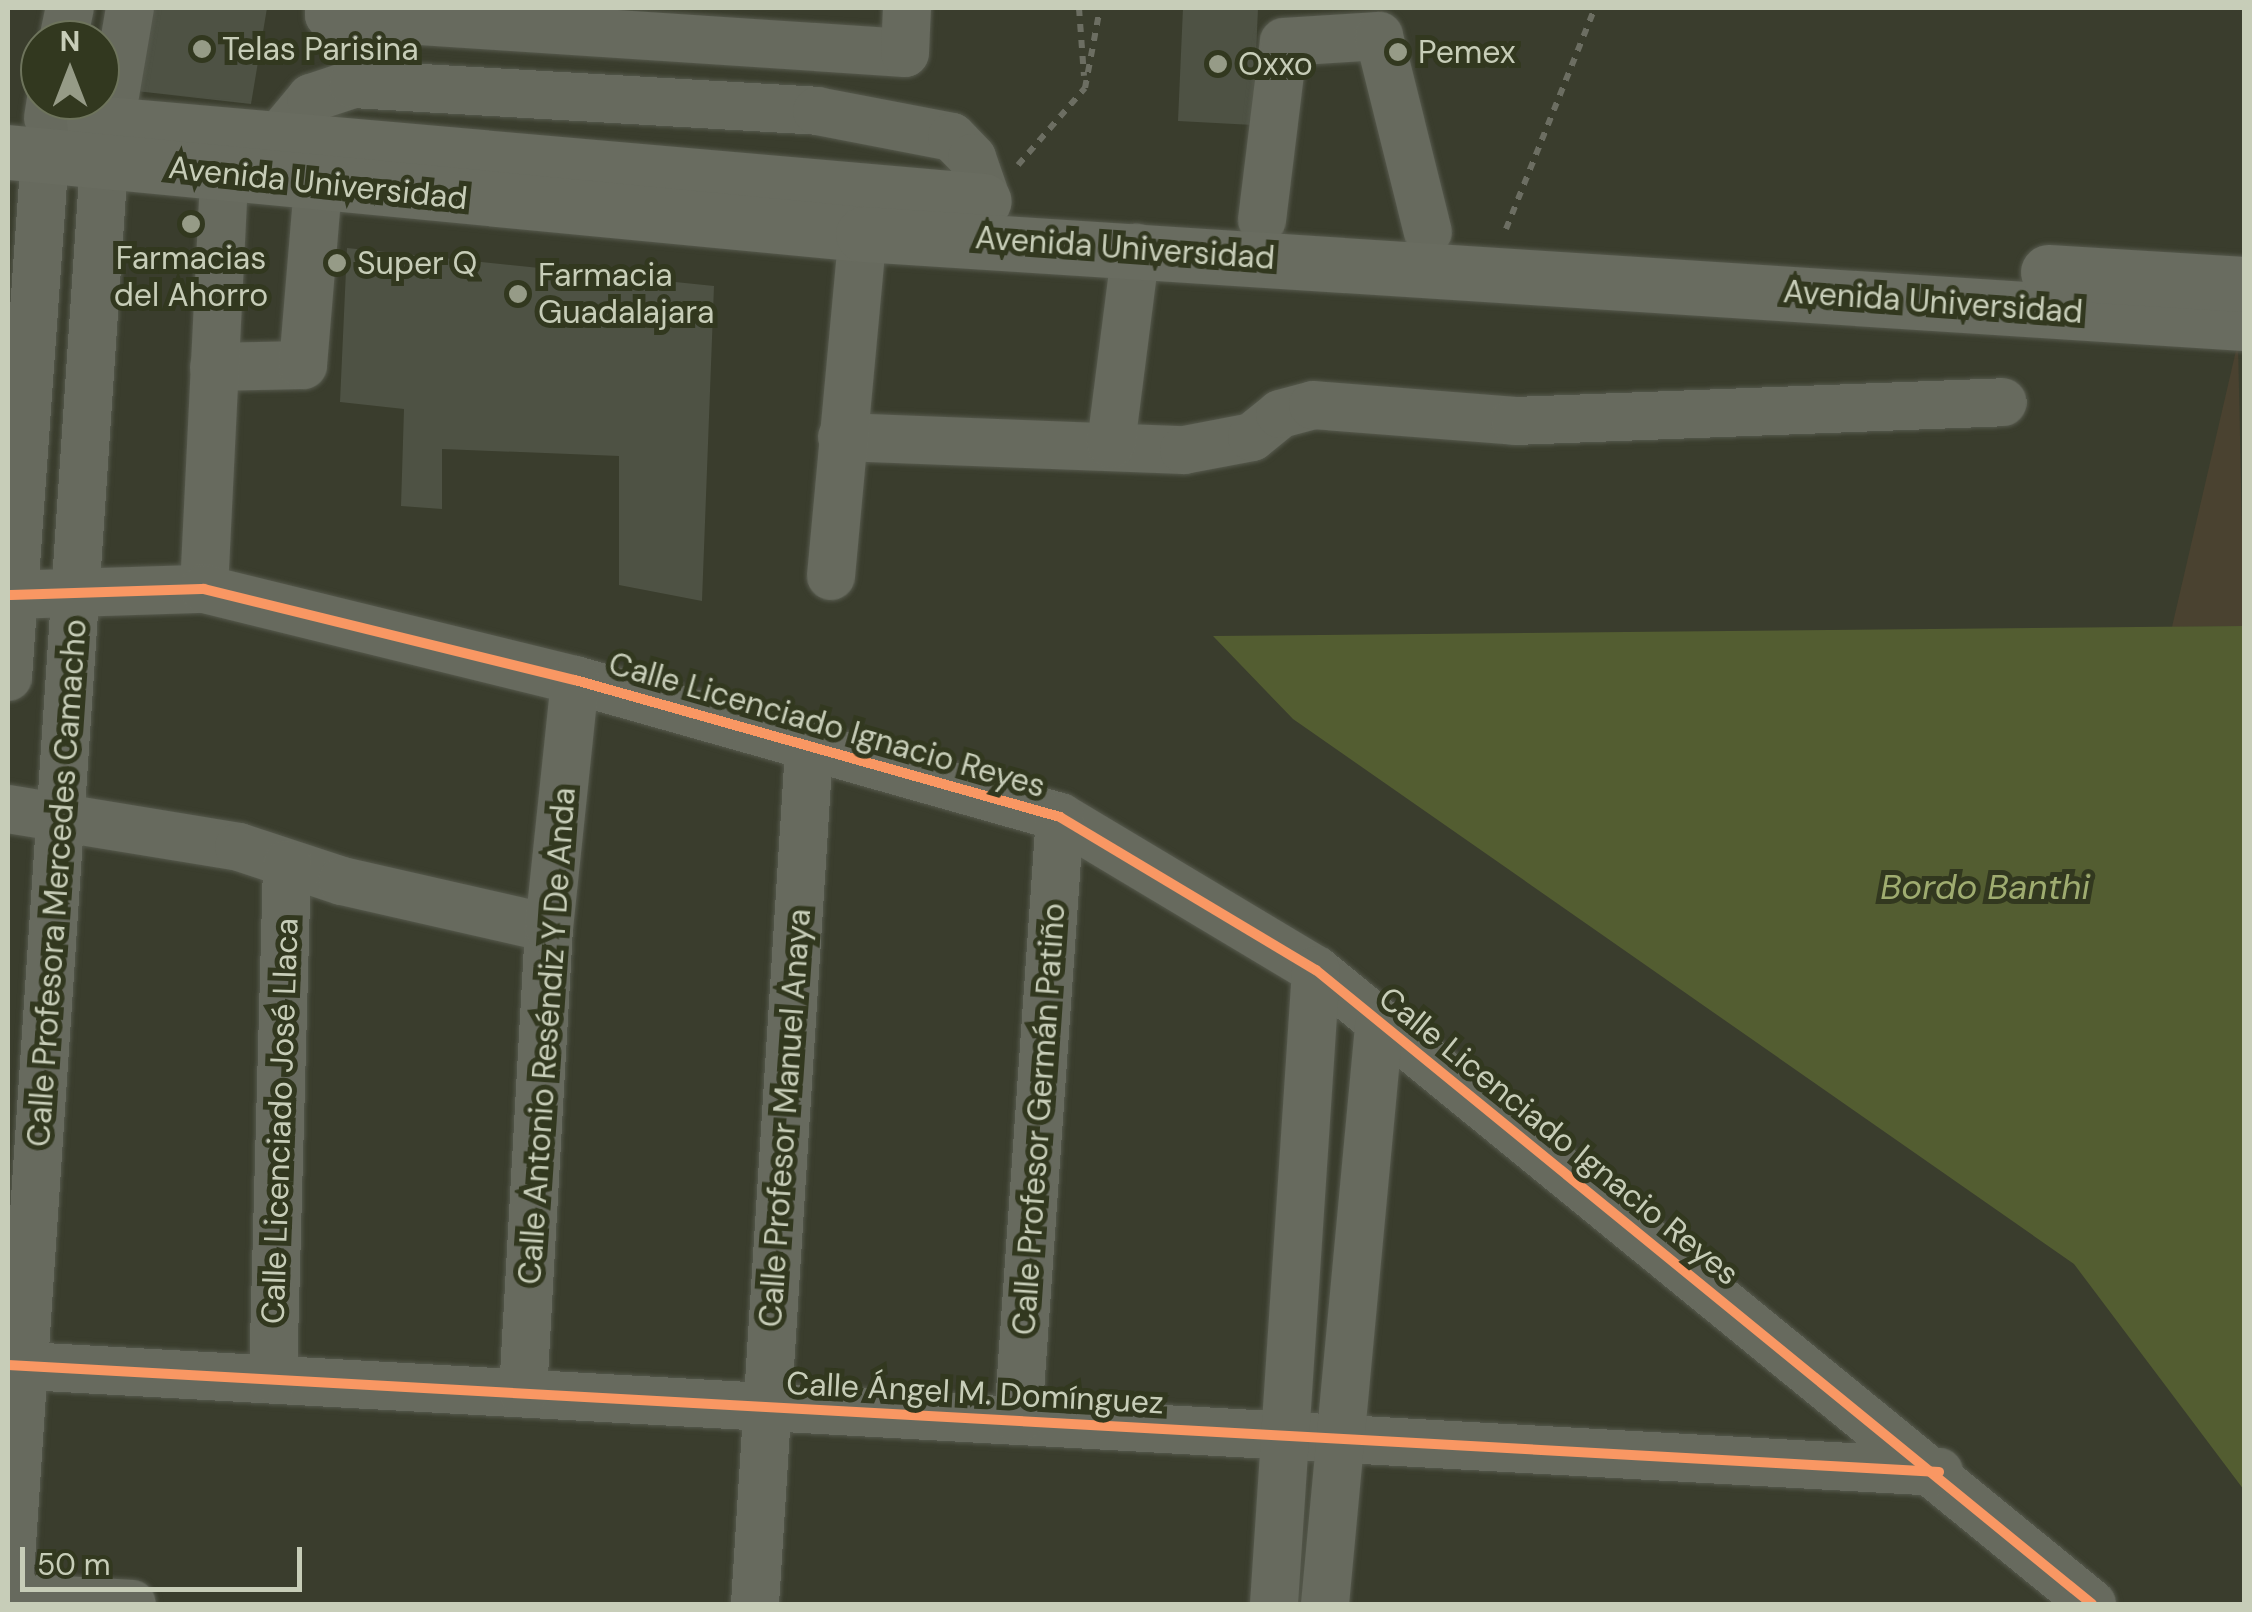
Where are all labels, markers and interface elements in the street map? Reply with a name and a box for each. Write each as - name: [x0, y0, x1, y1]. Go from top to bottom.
- north arrow: [20, 20, 120, 120]
- text: N: [60, 23, 80, 60]
- place label: Telas Parisina: [222, 30, 419, 68]
- place label: Pemex: [1418, 33, 1516, 71]
- marker: Telas Parisina: [191, 38, 213, 60]
- marker: Pemex: [1387, 41, 1409, 63]
- place label: Oxxo: [1238, 45, 1313, 83]
- marker: Oxxo: [1207, 53, 1229, 75]
- street label: Avenida Universidad: [167, 148, 469, 218]
- marker: Farmacias del Ahorro: [180, 213, 202, 235]
- street label: Avenida Universidad: [974, 218, 1276, 278]
- place label: Farmacias del Ahorro: [114, 240, 268, 315]
- place label: Super Q: [357, 244, 477, 282]
- marker: Super Q: [326, 252, 348, 274]
- place label: Farmacia Guadalajara: [538, 257, 714, 332]
- street label: Avenida Universidad: [1782, 272, 2084, 332]
- marker: Farmacia Guadalajara: [507, 283, 529, 305]
- street label: Calle Profesora Mercedes Camacho: [19, 618, 95, 1148]
- street label: Calle Licenciado Ignacio Reyes: [604, 644, 1050, 806]
- street label: Calle Antonio Reséndiz Y De Anda: [510, 786, 584, 1286]
- water label: Bordo Banthi: [1880, 866, 2090, 908]
- street label: Calle Profesor Germán Patiño: [1005, 902, 1073, 1336]
- street label: Calle Profesor Manuel Anaya: [751, 907, 819, 1329]
- street label: Calle Licenciado José Llaca: [254, 917, 306, 1325]
- street label: Calle Licenciado Ignacio Reyes: [1371, 979, 1747, 1293]
- street label: Calle Ángel M. Domínguez: [785, 1364, 1165, 1422]
- scale bar: [25, 1527, 308, 1589]
- text: 50 m: [37, 1545, 111, 1584]

